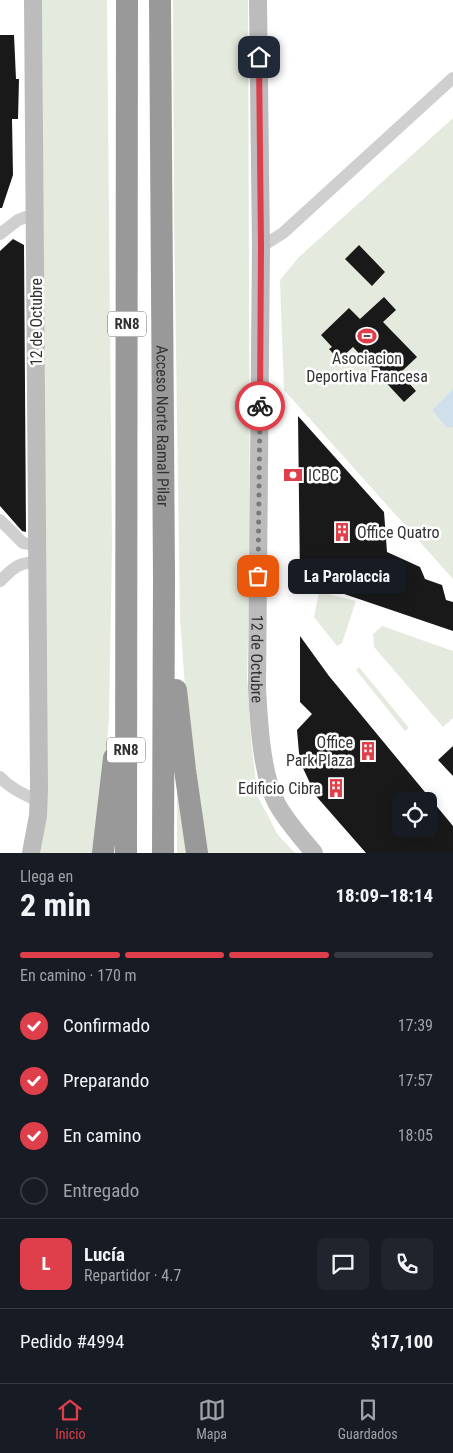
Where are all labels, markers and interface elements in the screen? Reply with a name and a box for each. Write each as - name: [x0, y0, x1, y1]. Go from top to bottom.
- pin: [238, 36, 280, 78]
- icon: home: [245, 43, 273, 71]
- street label: 12 de Octubre: [27, 278, 46, 366]
- road number: RN8: [108, 312, 146, 336]
- sports icon: Asociacion Deportiva Francesa: [356, 325, 378, 347]
- street label: Acceso Norte Ramal Pilar: [152, 345, 173, 507]
- place label: Asociacion Deportiva Francesa: [306, 349, 428, 386]
- courier: [235, 381, 285, 431]
- icon: bike: [246, 392, 274, 420]
- bank icon: ICBC: [282, 464, 304, 486]
- place label: ICBC: [308, 466, 339, 485]
- building icon: Office Quatro: [331, 521, 353, 543]
- place label: Office Quatro: [357, 523, 440, 542]
- pin: [237, 555, 279, 597]
- callout: La Parolaccia: [288, 558, 406, 594]
- icon: bag: [244, 562, 272, 590]
- text: La Parolaccia: [304, 567, 390, 586]
- street label: 12 de Octubre: [247, 615, 267, 704]
- place label: Office Park Plaza: [286, 733, 353, 770]
- road number: RN8: [107, 738, 145, 762]
- building icon: Office Park Plaza: [357, 740, 379, 762]
- building icon: Edificio Cibra: [325, 777, 347, 799]
- place label: Edificio Cibra: [238, 779, 321, 798]
- map controls: [392, 792, 437, 837]
- button: locate: [392, 792, 437, 837]
- text: Llega en: [20, 867, 73, 886]
- text: 18:09–18:14: [335, 884, 433, 907]
- text: 2 min: [20, 886, 91, 924]
- text: En camino · 170 m: [20, 966, 137, 985]
- icon: check: [20, 1012, 48, 1040]
- text: Confirmado: [63, 1014, 150, 1037]
- text: 17:39: [398, 1016, 433, 1035]
- icon: check: [20, 1067, 48, 1095]
- text: Preparando: [63, 1069, 149, 1092]
- text: 17:57: [398, 1071, 433, 1090]
- icon: check: [20, 1122, 48, 1150]
- text: En camino: [63, 1124, 141, 1147]
- text: 18:05: [398, 1126, 433, 1145]
- text: Entregado: [63, 1179, 139, 1202]
- button: chat: [317, 1238, 369, 1290]
- button: phone: [381, 1238, 433, 1290]
- text: Lucía: [84, 1243, 125, 1266]
- text: L: [41, 1252, 51, 1275]
- text: Repartidor · 4.7: [84, 1266, 181, 1285]
- text: Pedido #4994: [20, 1330, 124, 1353]
- text: $17,100: [371, 1330, 433, 1353]
- tab: Inicio: [55, 1396, 86, 1442]
- tab: Mapa: [196, 1396, 227, 1442]
- tab: Guardados: [338, 1396, 398, 1442]

